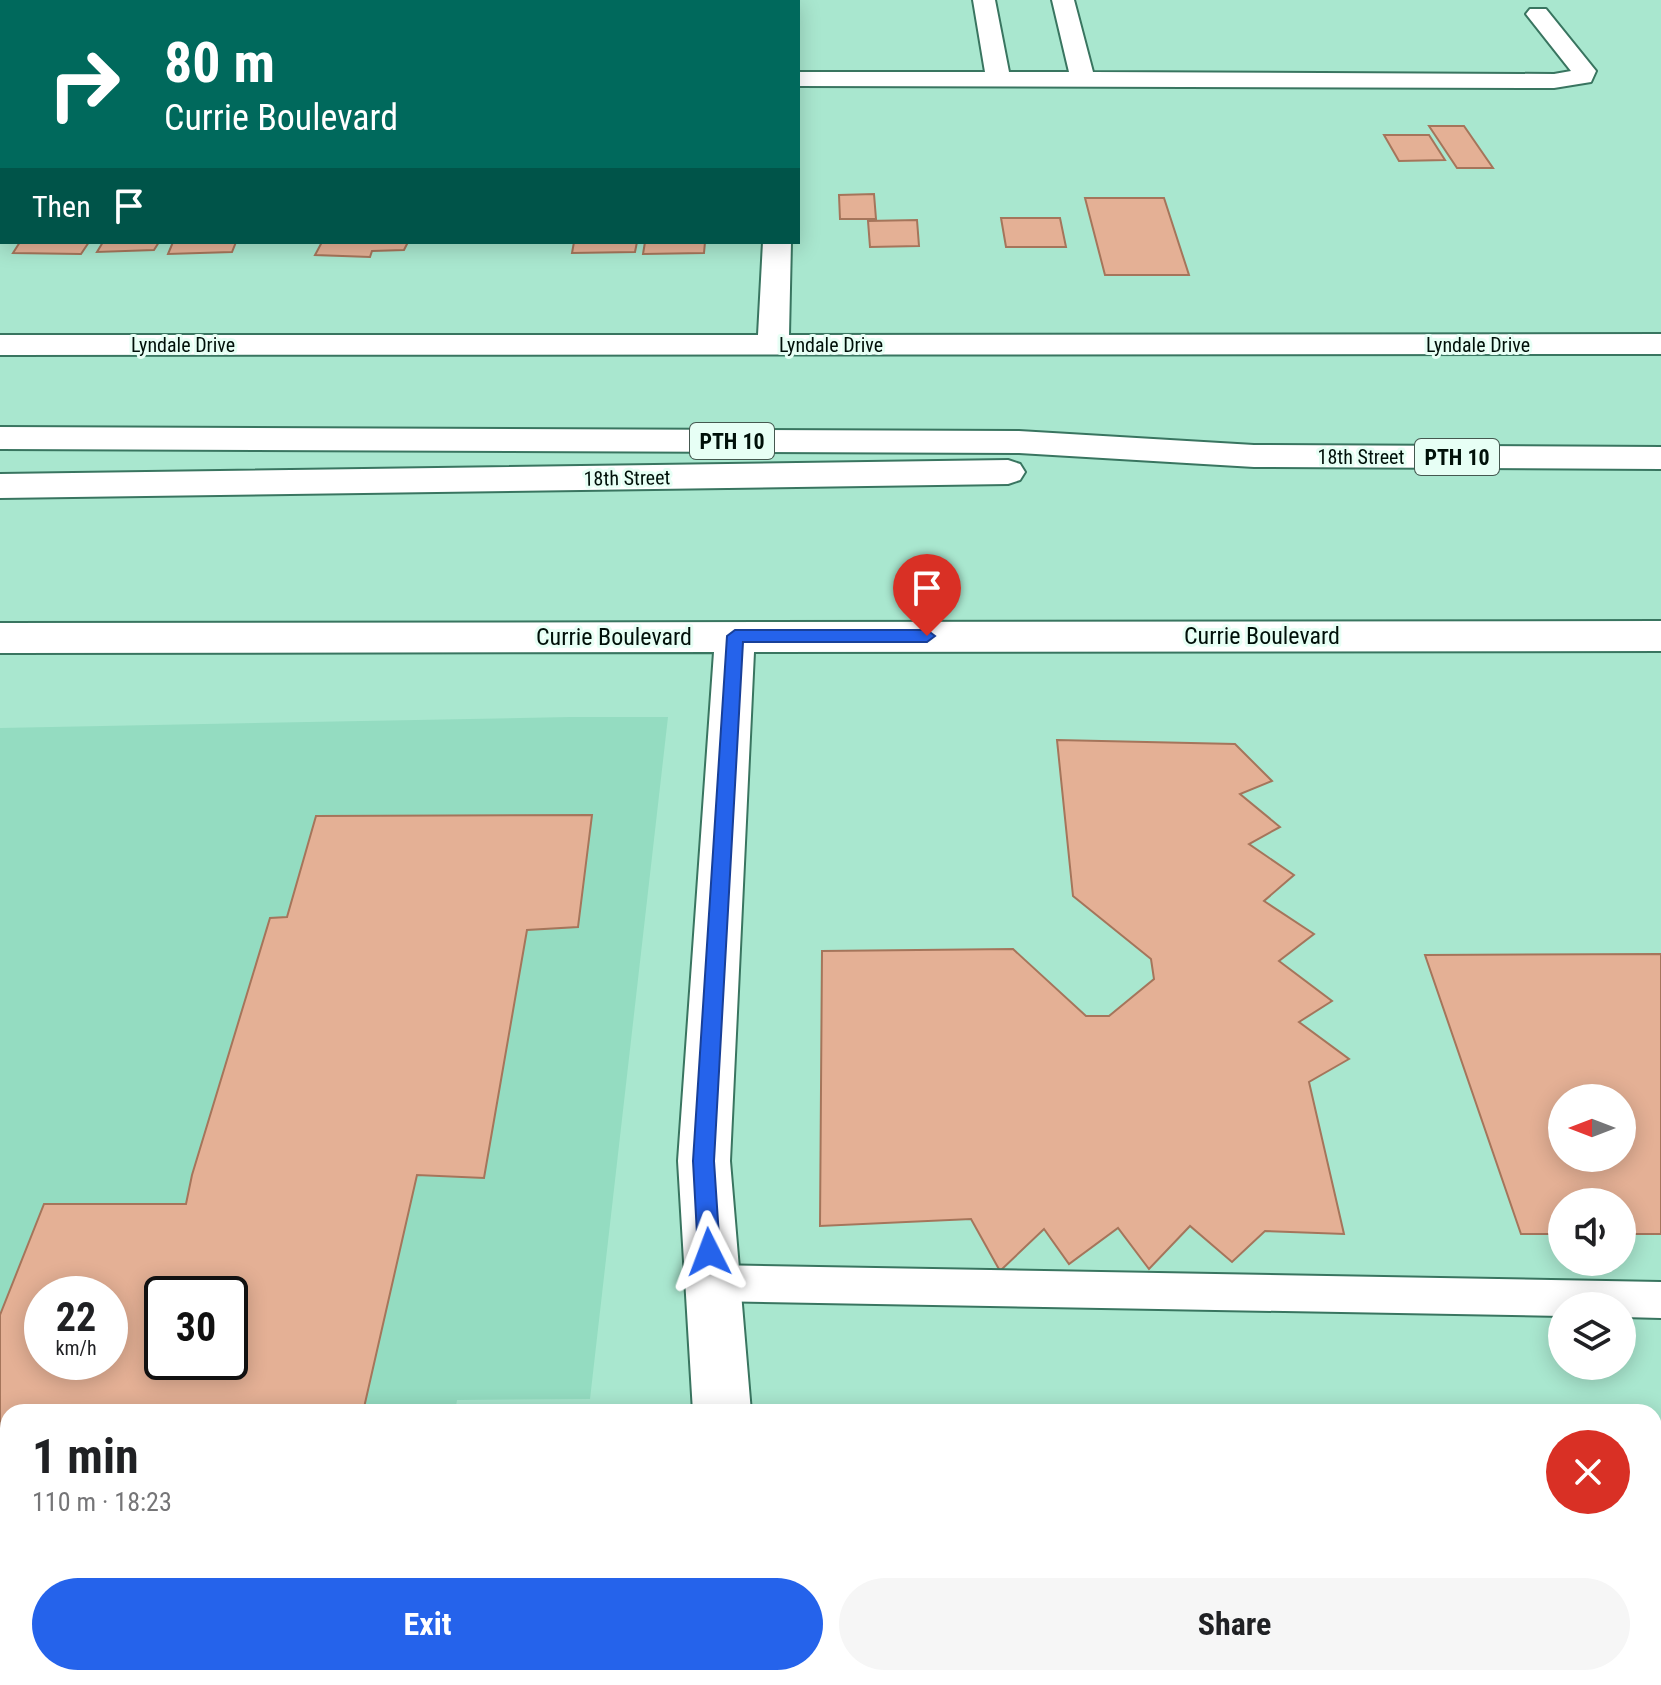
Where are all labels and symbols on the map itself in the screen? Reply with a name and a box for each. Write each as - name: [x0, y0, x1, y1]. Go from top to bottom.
- street label: Lyndale Drive: [131, 333, 235, 357]
- street label: Lyndale Drive: [779, 333, 883, 357]
- street label: Lyndale Drive: [1426, 333, 1530, 357]
- road number: PTH 10: [690, 423, 774, 459]
- road number: PTH 10: [1415, 439, 1499, 475]
- street label: 18th Street: [1318, 445, 1404, 469]
- street label: 18th Street: [583, 465, 671, 491]
- pin: [893, 554, 961, 636]
- street label: Currie Boulevard: [1184, 622, 1340, 650]
- street label: Currie Boulevard: [536, 623, 692, 651]
- north arrow: [1548, 1084, 1636, 1172]
- position arrow: [667, 1210, 751, 1294]
- speed limit sign: 30: [144, 1276, 248, 1380]

